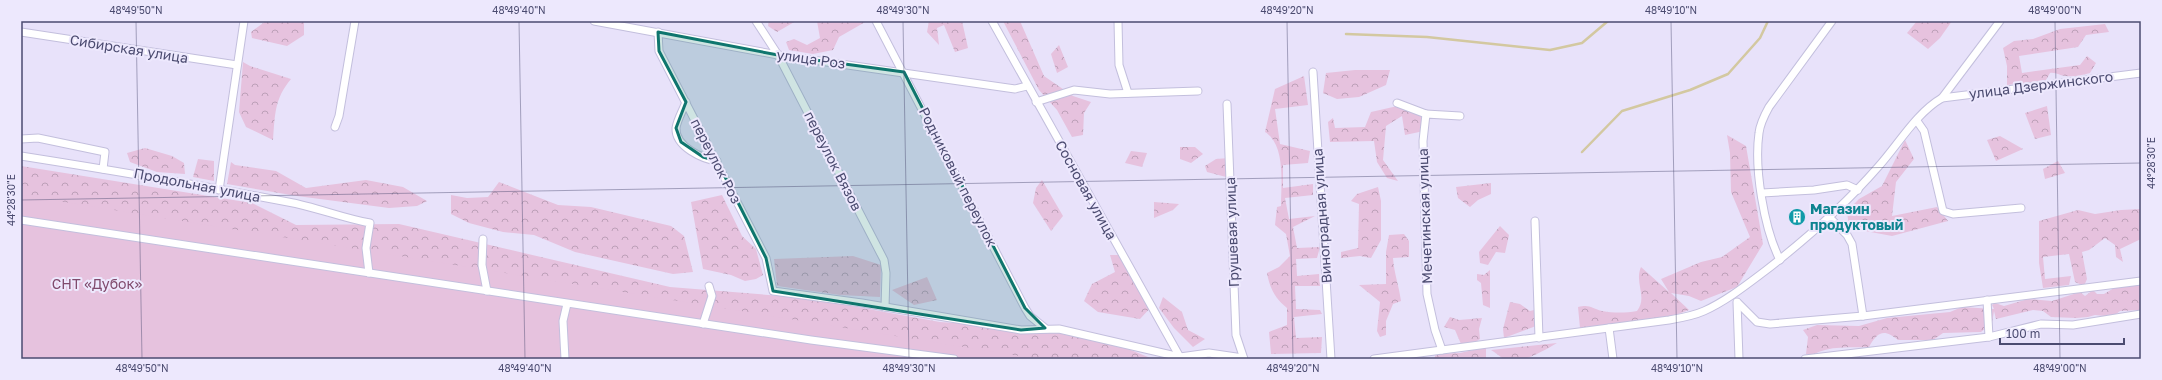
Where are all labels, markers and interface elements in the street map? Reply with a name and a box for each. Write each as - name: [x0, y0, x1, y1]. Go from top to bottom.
- text: 48°49'50"N: [109, 4, 163, 16]
- text: 48°49'40"N: [492, 4, 546, 16]
- text: 48°49'30"N: [876, 4, 930, 16]
- text: 48°49'20"N: [1260, 4, 1314, 16]
- text: 48°49'10"N: [1645, 4, 1697, 16]
- text: 48°49'00"N: [2028, 4, 2082, 16]
- street label: Сибирская улица: [69, 31, 189, 66]
- street label: улица Роз: [776, 45, 847, 72]
- street label: улица Дзержинского: [1968, 67, 2114, 102]
- street label: Родниковый переулок: [916, 104, 1001, 249]
- street label: переулок Вязов: [801, 108, 866, 214]
- street label: переулок Роз: [688, 115, 745, 206]
- street label: Сосновая улица: [1052, 137, 1121, 242]
- text: 44°28'30"E: [2145, 137, 2157, 189]
- street label: Виноградная улица: [1308, 148, 1335, 284]
- street label: Мечетинская улица: [1414, 148, 1435, 284]
- street label: Продольная улица: [132, 164, 262, 205]
- text: 44°28'30"E: [5, 174, 17, 226]
- street label: Грушевая улица: [1221, 177, 1242, 287]
- place label: Магазин продуктовый: [1810, 200, 1903, 233]
- building icon: Магазин продуктовый: [1787, 207, 1807, 227]
- park label: СНТ «Дубок»: [52, 275, 142, 292]
- scale bar: [2000, 320, 2124, 346]
- text: 100 m: [2006, 326, 2040, 341]
- text: 48°49'50"N: [115, 362, 169, 374]
- text: 48°49'40"N: [498, 362, 552, 374]
- text: 48°49'30"N: [882, 362, 936, 374]
- text: 48°49'20"N: [1266, 362, 1320, 374]
- text: 48°49'10"N: [1651, 362, 1703, 374]
- text: 48°49'00"N: [2033, 362, 2087, 374]

